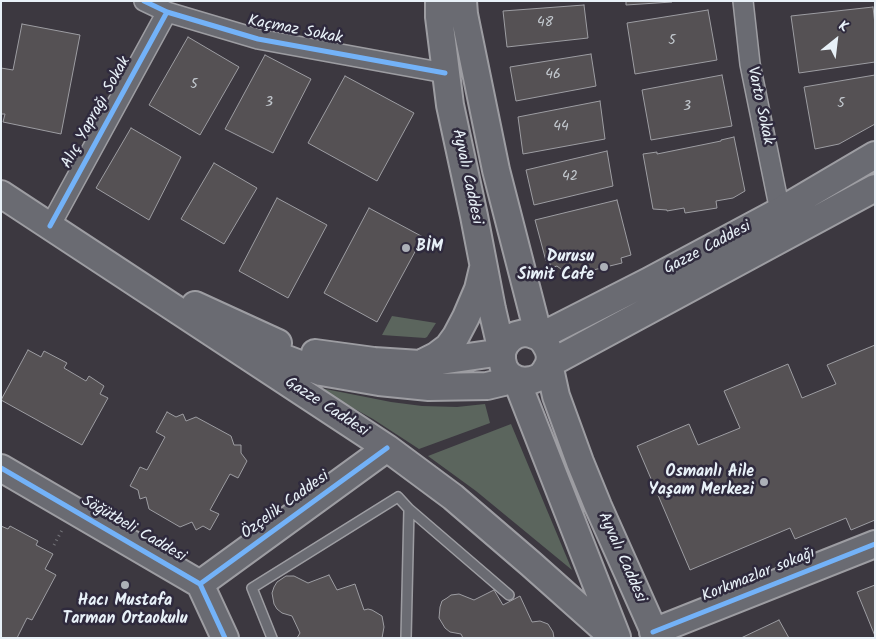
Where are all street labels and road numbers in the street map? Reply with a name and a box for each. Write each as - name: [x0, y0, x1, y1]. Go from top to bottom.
- street label: Kaçmaz Sokak: [246, 12, 344, 50]
- street label: Alıç Yaprağı Sokak: [58, 54, 136, 172]
- street label: Varto Sokak: [741, 65, 777, 147]
- street label: Ayvalı Caddesi: [447, 128, 485, 226]
- street label: Gazze Caddesi: [661, 218, 755, 280]
- street label: Gazze Caddesi: [281, 374, 371, 442]
- street label: Özçelik Caddesi: [238, 468, 334, 544]
- street label: Söğütbeli Caddesi: [77, 492, 189, 568]
- street label: Ayvalı Caddesi: [593, 510, 649, 606]
- street label: Korkmazlar sokağı: [699, 544, 819, 608]

